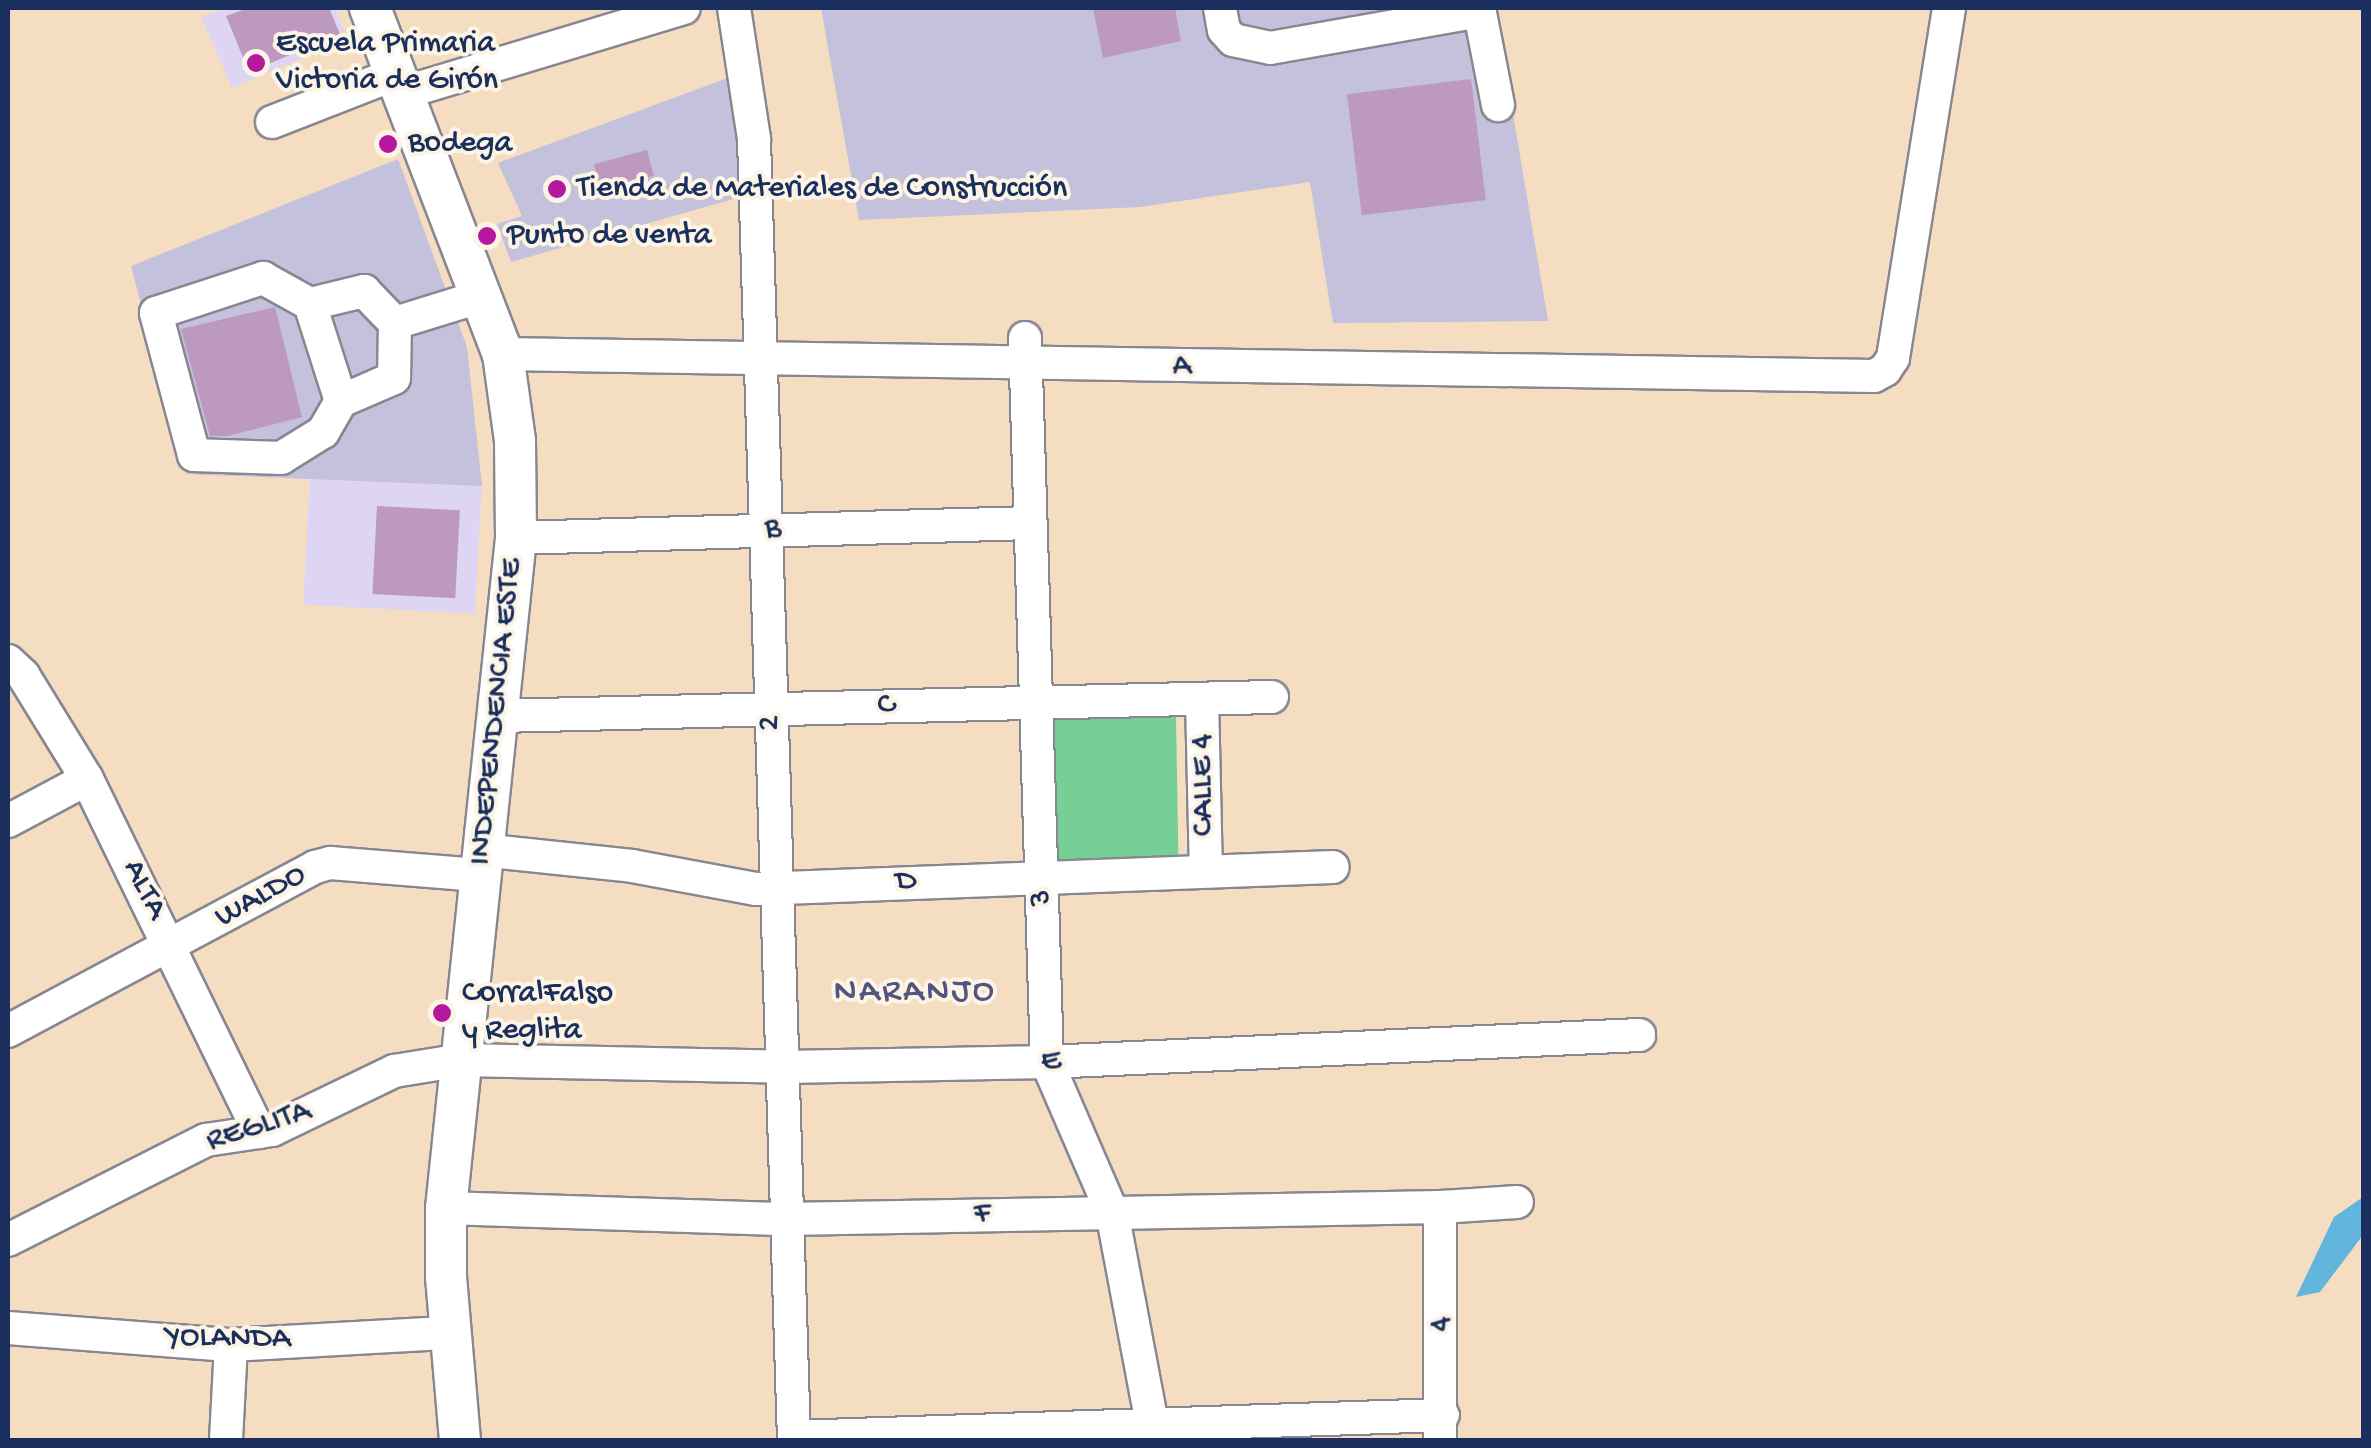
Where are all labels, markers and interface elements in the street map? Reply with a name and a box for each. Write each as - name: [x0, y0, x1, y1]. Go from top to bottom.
- place label: Escuela Primaria Victoria de Girón: [276, 26, 498, 101]
- marker: Escuela Primaria Victoria de Girón: [245, 52, 267, 74]
- place label: Bodega: [408, 125, 512, 163]
- marker: Bodega: [377, 133, 399, 155]
- place label: Tienda de Materiales de Construcción: [577, 170, 1067, 208]
- marker: Tienda de Materiales de Construcción: [546, 178, 568, 200]
- place label: Punto de venta: [507, 217, 712, 255]
- marker: Punto de venta: [476, 225, 498, 247]
- street label: A: [1172, 348, 1192, 386]
- street label: B: [764, 511, 782, 549]
- street label: INDEPENDENCIA ESTE: [462, 557, 532, 867]
- street label: C: [877, 687, 895, 725]
- street label: 2: [752, 714, 790, 732]
- street label: CALLE 4: [1184, 734, 1224, 836]
- street label: ALTA: [113, 854, 175, 926]
- street label: WALDO: [209, 856, 313, 938]
- street label: D: [895, 862, 917, 902]
- street label: 3: [1023, 889, 1061, 907]
- district label: NARANJO: [834, 972, 996, 1014]
- place label: CorralFalso y Reglita: [462, 976, 613, 1051]
- marker: CorralFalso y Reglita: [431, 1002, 453, 1024]
- street label: E: [1040, 1042, 1062, 1082]
- street label: REGLITA: [202, 1093, 316, 1161]
- street label: F: [973, 1196, 991, 1234]
- street label: 4: [1423, 1316, 1461, 1332]
- street label: YOLANDA: [165, 1319, 291, 1359]

